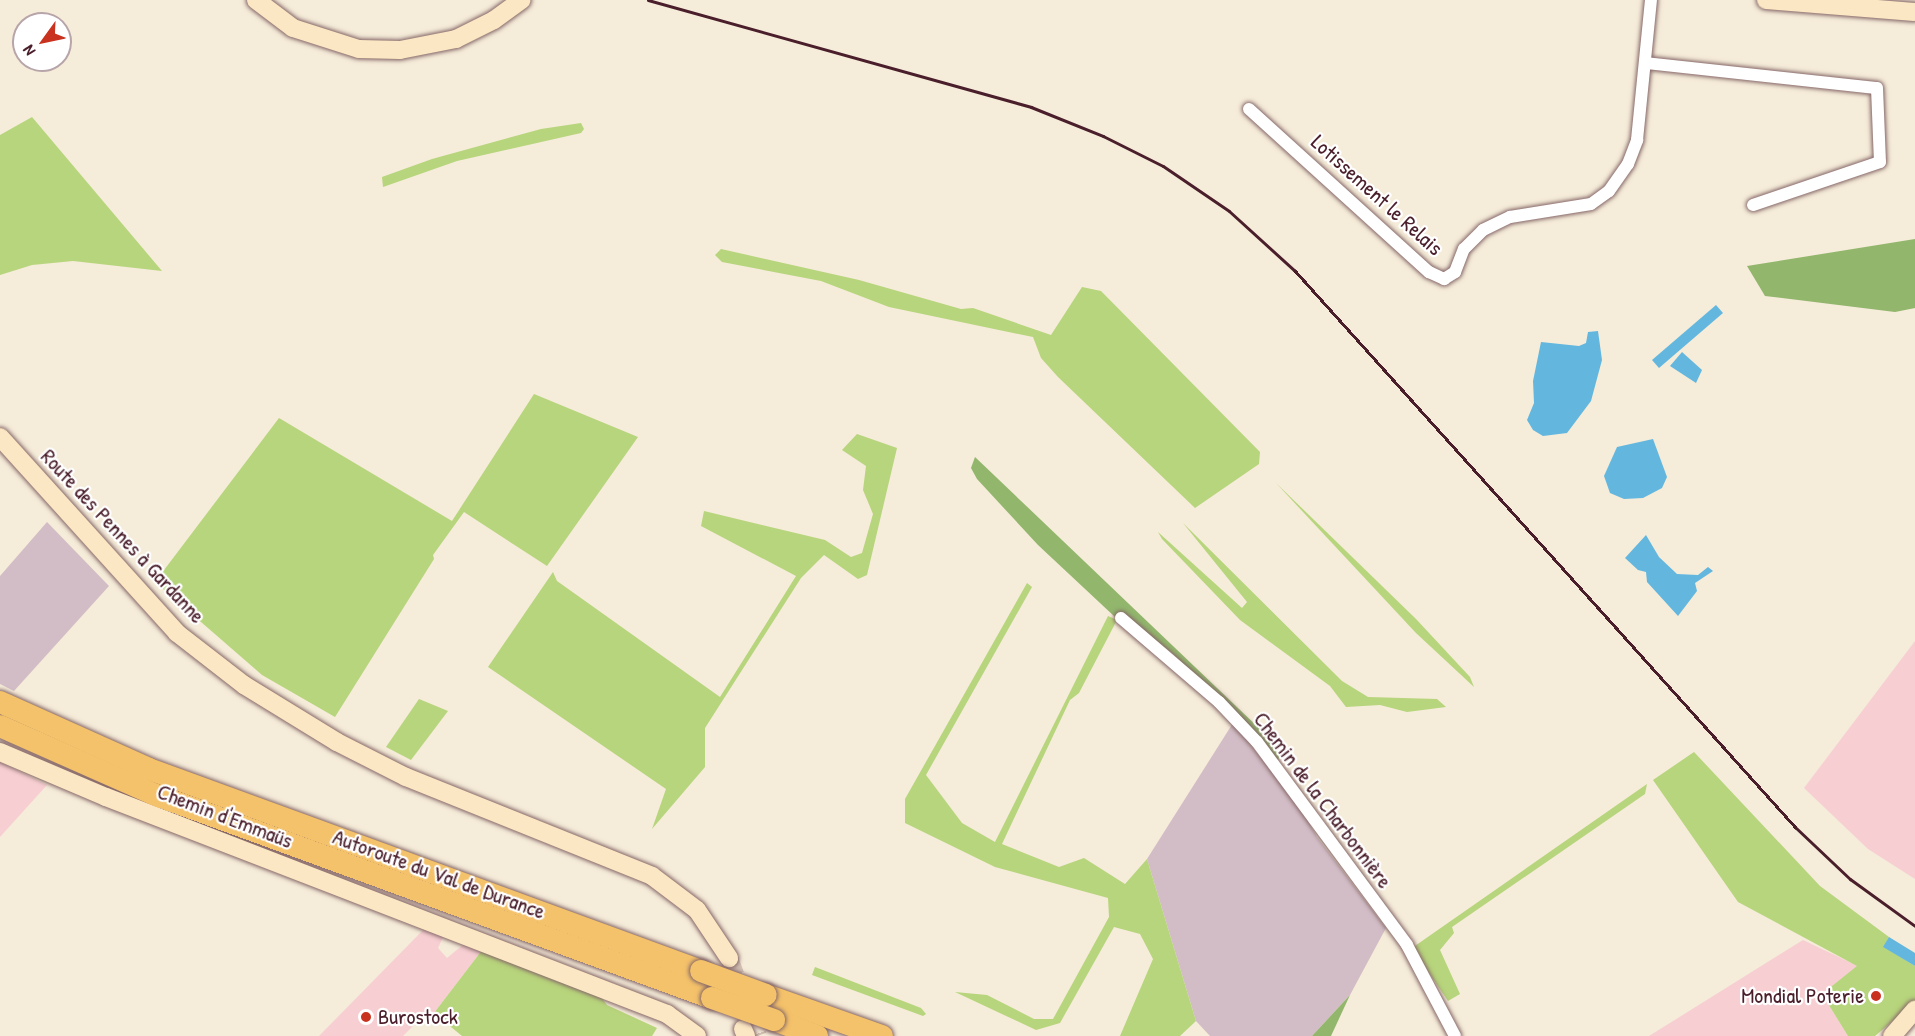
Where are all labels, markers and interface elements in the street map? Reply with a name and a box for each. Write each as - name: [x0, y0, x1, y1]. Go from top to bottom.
- north arrow: [12, 12, 72, 72]
- text: N: [17, 41, 40, 60]
- street label: Lotissement le Relais: [1306, 129, 1448, 261]
- street label: Route des Pennes à Gardanne: [35, 443, 211, 629]
- street label: Chemin de la Charbonnière: [1248, 707, 1398, 893]
- street label: Chemin d'Emmaüs: [154, 778, 296, 854]
- street label: Autoroute du Val de Durance: [329, 823, 549, 925]
- place label: Mondial Poterie: [1741, 983, 1864, 1009]
- marker: Mondial Poterie: [1869, 989, 1883, 1003]
- place label: Burostock: [378, 1004, 458, 1030]
- marker: Burostock: [359, 1010, 373, 1024]

